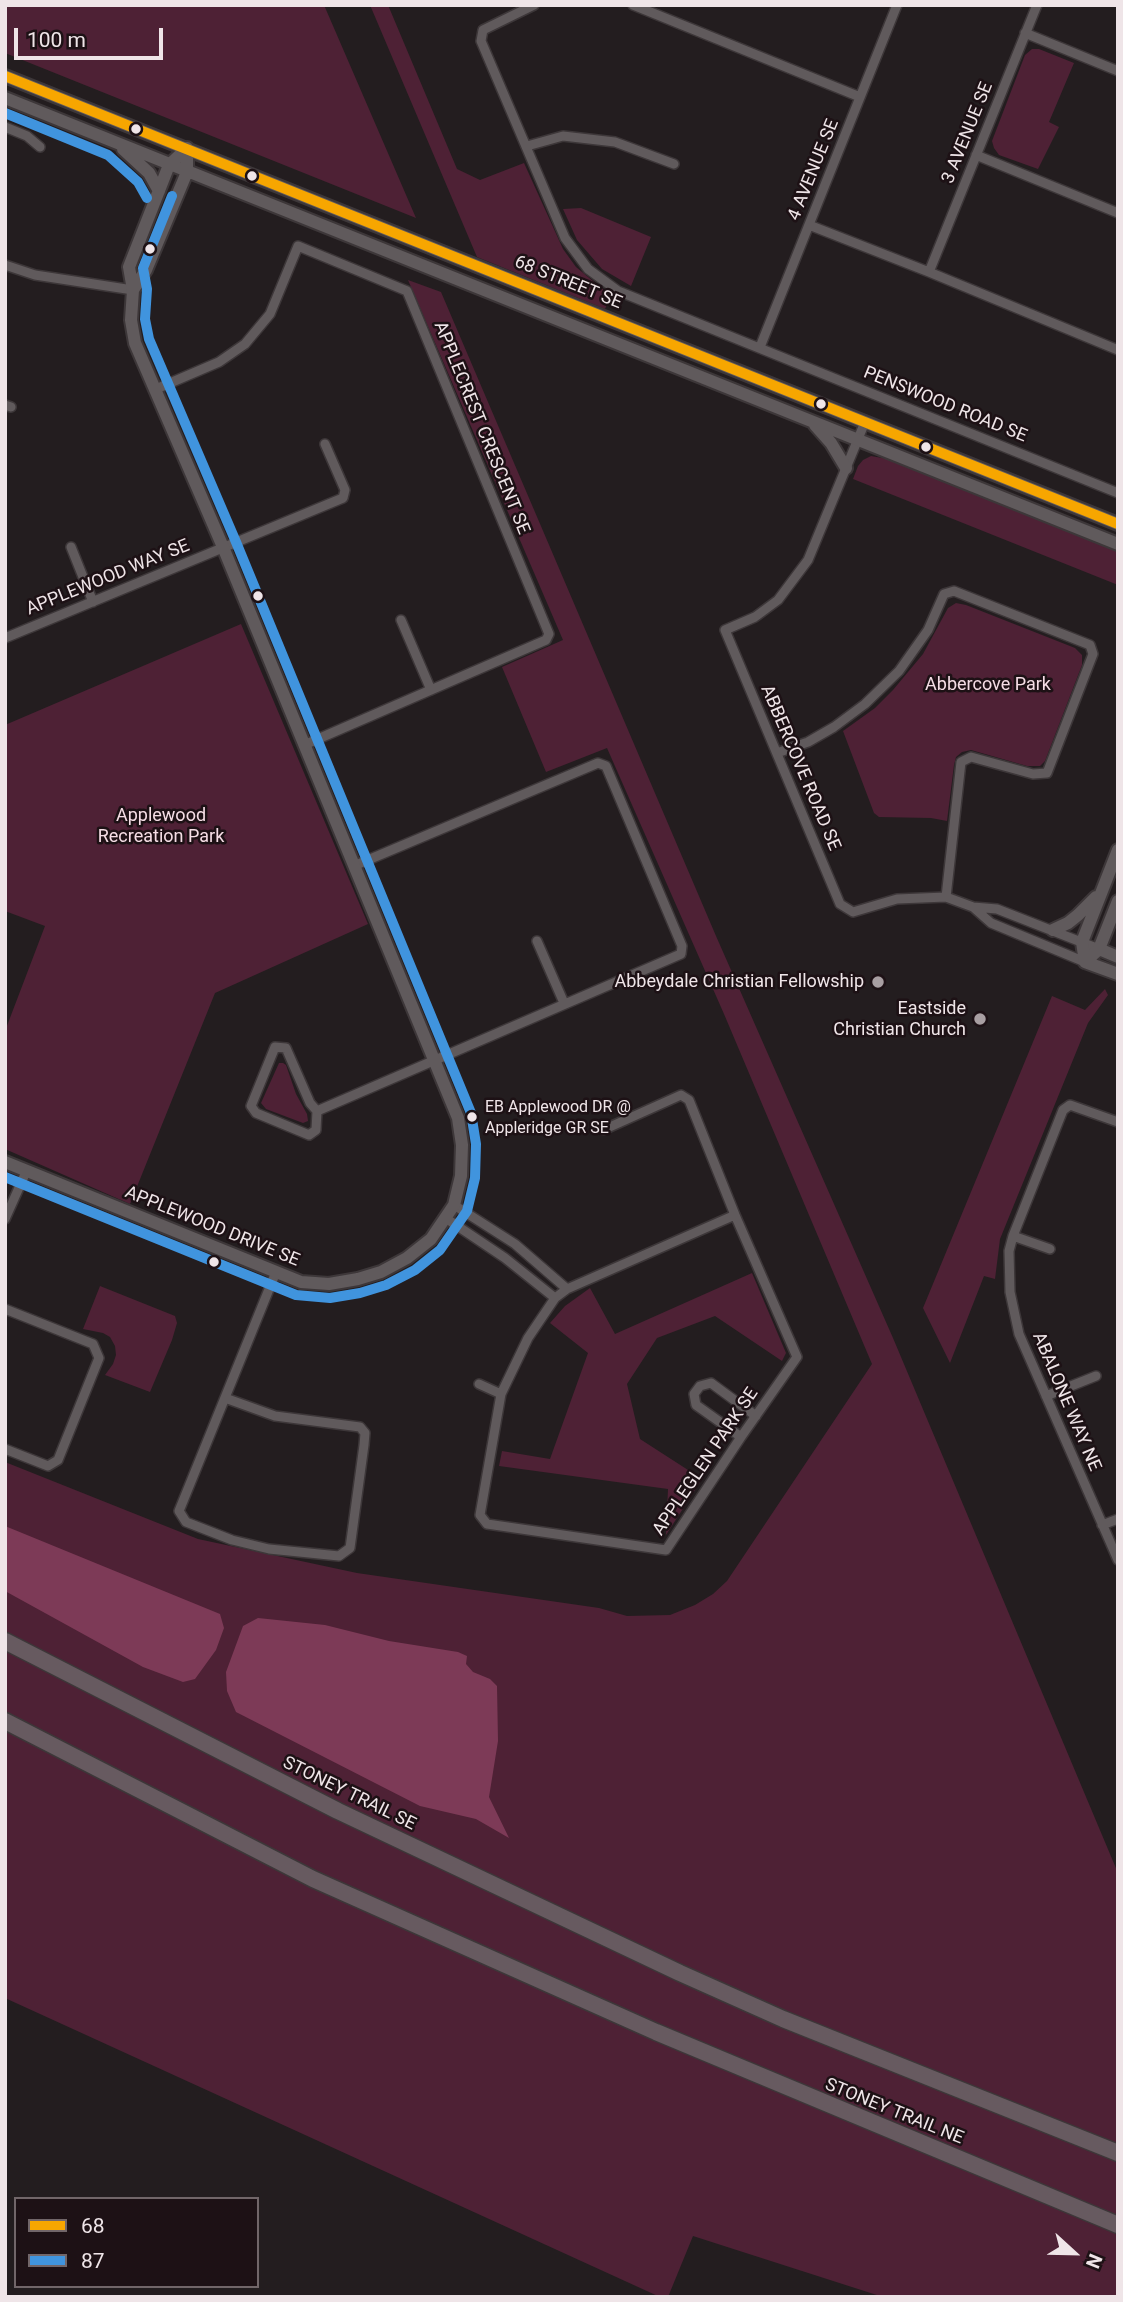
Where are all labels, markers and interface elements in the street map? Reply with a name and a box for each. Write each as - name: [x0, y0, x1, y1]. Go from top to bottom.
- scale bar: [18, 14, 166, 58]
- text: 100 m: [27, 28, 86, 52]
- street label: 3 AVENUE SE: [938, 79, 998, 187]
- street label: 4 AVENUE SE: [784, 116, 844, 224]
- unlabelled marker: [129, 122, 143, 136]
- unlabelled marker: [245, 169, 259, 183]
- unlabelled marker: [143, 242, 157, 256]
- street label: 68 STREET SE: [511, 252, 625, 314]
- street label: APPLECREST CRESCENT SE: [428, 318, 534, 538]
- street label: PENSWOOD ROAD SE: [860, 362, 1030, 448]
- unlabelled marker: [814, 397, 828, 411]
- unlabelled marker: [919, 440, 933, 454]
- street label: APPLEWOOD WAY SE: [23, 535, 193, 621]
- unlabelled marker: [251, 589, 265, 603]
- park label: Abbercove Park: [925, 674, 1051, 696]
- street label: ABBERCOVE ROAD SE: [755, 682, 845, 854]
- park label: Applewood Recreation Park: [98, 805, 224, 848]
- place label: Abbeydale Christian Fellowship: [614, 971, 864, 993]
- marker: Abbeydale Christian Fellowship: [870, 974, 886, 990]
- place label: Eastside Christian Church: [833, 998, 966, 1040]
- marker: Eastside Christian Church: [972, 1011, 988, 1027]
- place label: EB Applewood DR @ Appleridge GR SE: [485, 1098, 631, 1136]
- marker: EB Applewood DR @ Appleridge GR SE: [465, 1110, 479, 1124]
- street label: APPLEWOOD DRIVE SE: [122, 1182, 302, 1272]
- unlabelled marker: [207, 1255, 221, 1269]
- street label: ABALONE WAY NE: [1027, 1329, 1105, 1475]
- street label: APPLEGLEN PARK SE: [649, 1384, 763, 1540]
- street label: STONEY TRAIL SE: [279, 1752, 419, 1836]
- street label: STONEY TRAIL NE: [822, 2074, 966, 2150]
- legend: [14, 2197, 259, 2288]
- text: 68: [81, 2214, 105, 2238]
- north arrow: [1039, 2218, 1109, 2288]
- text: 87: [81, 2249, 105, 2273]
- text: N: [1081, 2251, 1107, 2272]

